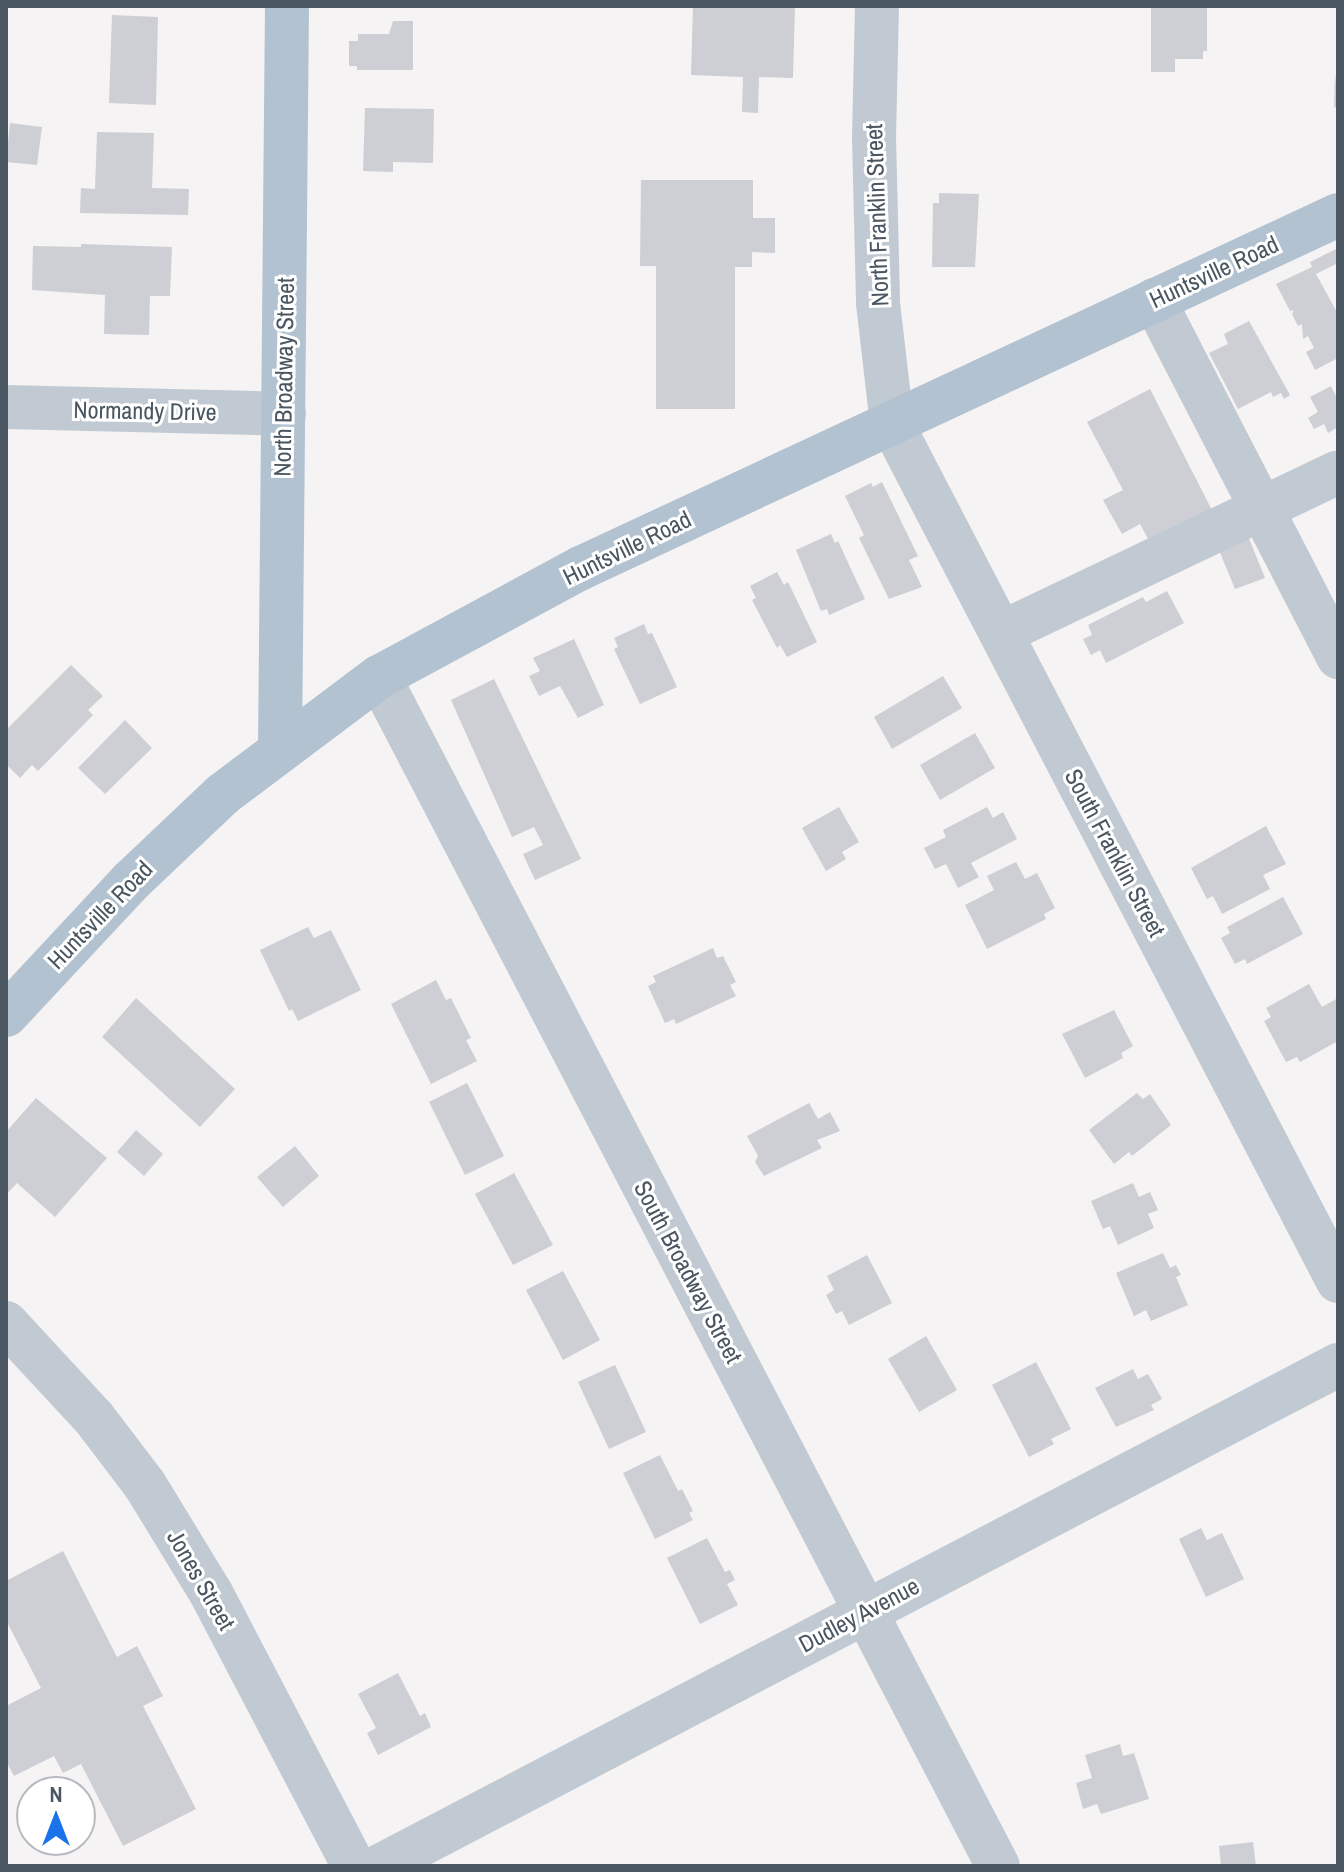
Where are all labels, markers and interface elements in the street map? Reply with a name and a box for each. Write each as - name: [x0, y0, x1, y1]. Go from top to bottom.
- street label: North Franklin Street: [859, 123, 895, 307]
- street label: Huntsville Road: [1145, 230, 1283, 314]
- street label: North Broadway Street: [268, 277, 300, 477]
- street label: Normandy Drive: [73, 395, 217, 427]
- street label: Huntsville Road: [558, 505, 696, 591]
- street label: South Franklin Street: [1059, 764, 1171, 942]
- street label: Huntsville Road: [41, 855, 159, 975]
- street label: South Broadway Street: [628, 1176, 748, 1368]
- street label: Jones Street: [161, 1525, 241, 1635]
- street label: Dudley Avenue: [793, 1571, 925, 1659]
- north arrow: [16, 1776, 96, 1856]
- text: N: [49, 1779, 63, 1809]

